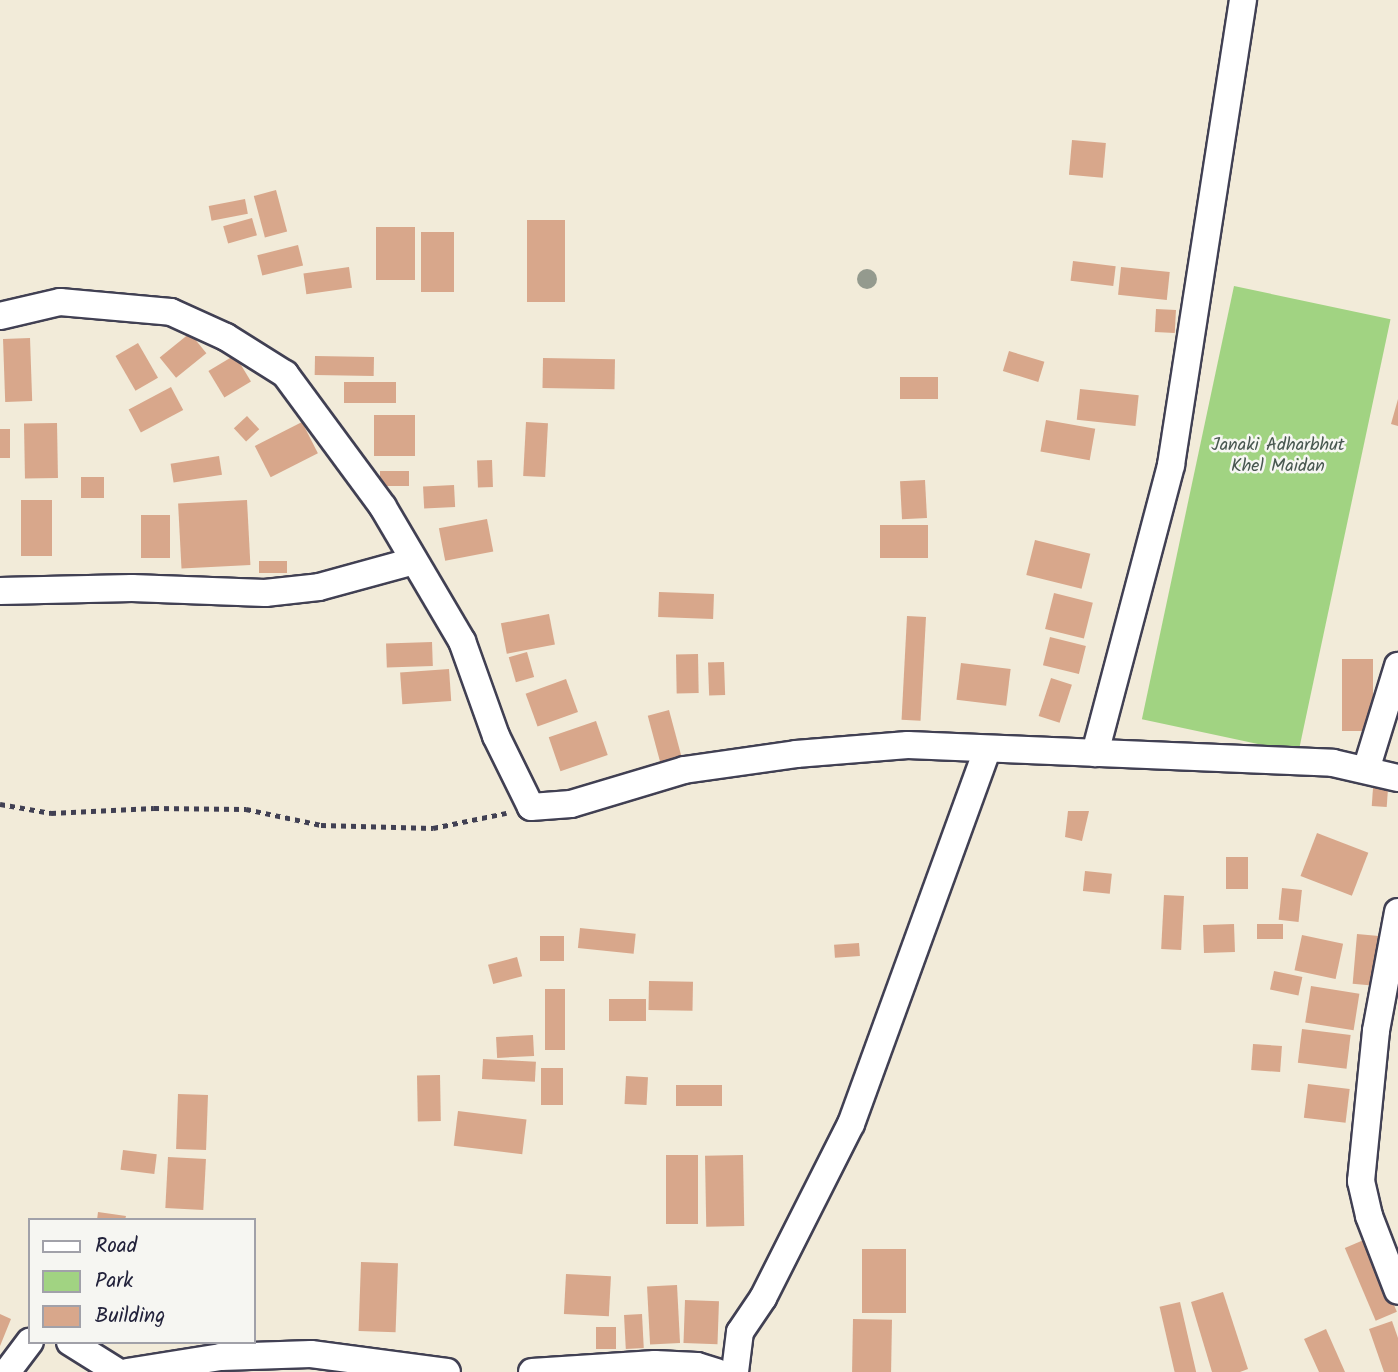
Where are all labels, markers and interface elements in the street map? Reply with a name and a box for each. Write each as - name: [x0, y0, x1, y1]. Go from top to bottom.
- park label: Janaki Adharbhut Khel Maidan: [1211, 436, 1345, 478]
- legend: [28, 1218, 256, 1344]
- text: Road: [95, 1230, 137, 1263]
- text: Park: [95, 1265, 133, 1298]
- text: Building: [95, 1300, 165, 1333]

